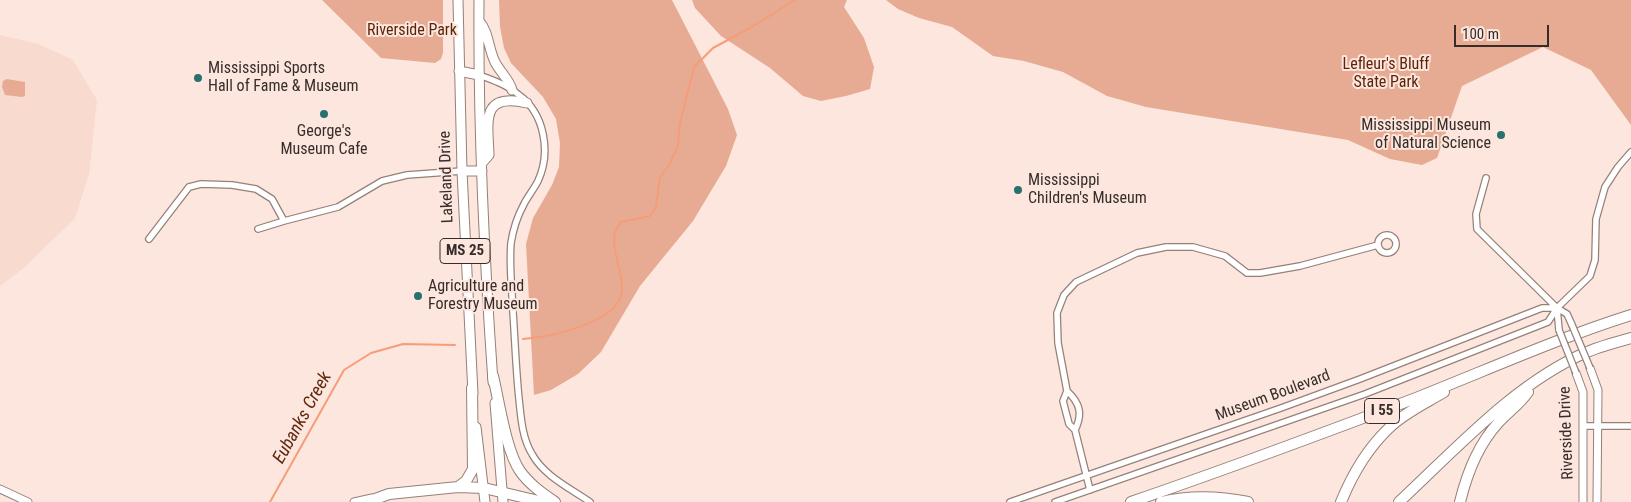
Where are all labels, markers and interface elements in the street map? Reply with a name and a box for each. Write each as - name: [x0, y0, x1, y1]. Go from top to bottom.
- scale bar: [1456, 15, 1551, 47]
- park label: Riverside Park: [367, 21, 457, 41]
- text: 100 m: [1462, 25, 1499, 43]
- park label: Lefleur's Bluff State Park: [1343, 55, 1429, 93]
- place label: Mississippi Sports Hall of Fame & Museum: [208, 59, 358, 97]
- marker: Mississippi Sports Hall of Fame & Museum: [192, 72, 204, 84]
- marker: George's Museum Cafe: [318, 108, 330, 120]
- place label: Mississippi Museum of Natural Science: [1361, 116, 1491, 154]
- place label: George's Museum Cafe: [280, 122, 368, 160]
- marker: Mississippi Museum of Natural Science: [1495, 129, 1507, 141]
- street label: Lakeland Drive: [436, 130, 458, 224]
- place label: Mississippi Children's Museum: [1028, 171, 1147, 209]
- marker: Mississippi Children's Museum: [1012, 184, 1024, 196]
- road number: MS 25: [440, 238, 490, 264]
- place label: Agriculture and Forestry Museum: [428, 277, 538, 315]
- marker: Agriculture and Forestry Museum: [412, 290, 424, 302]
- street label: Museum Boulevard: [1213, 366, 1333, 426]
- water label: Eubanks Creek: [269, 368, 337, 468]
- street label: Riverside Drive: [1556, 386, 1578, 480]
- road number: I 55: [1364, 398, 1400, 424]

